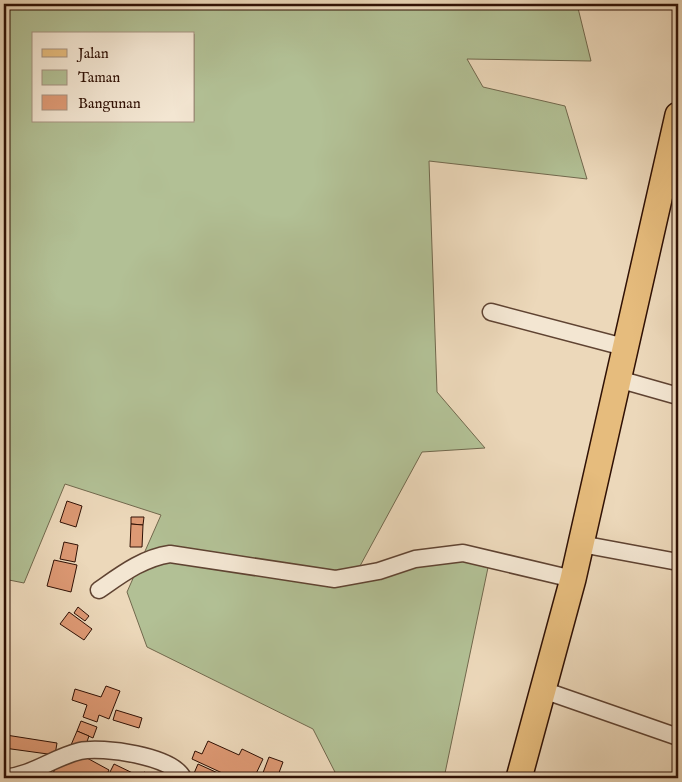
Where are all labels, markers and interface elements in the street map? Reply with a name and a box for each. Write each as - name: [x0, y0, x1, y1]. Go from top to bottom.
- legend: [32, 32, 195, 122]
- text: Jalan: [76, 44, 109, 63]
- text: Taman: [78, 68, 120, 87]
- text: Bangunan: [78, 94, 141, 113]

